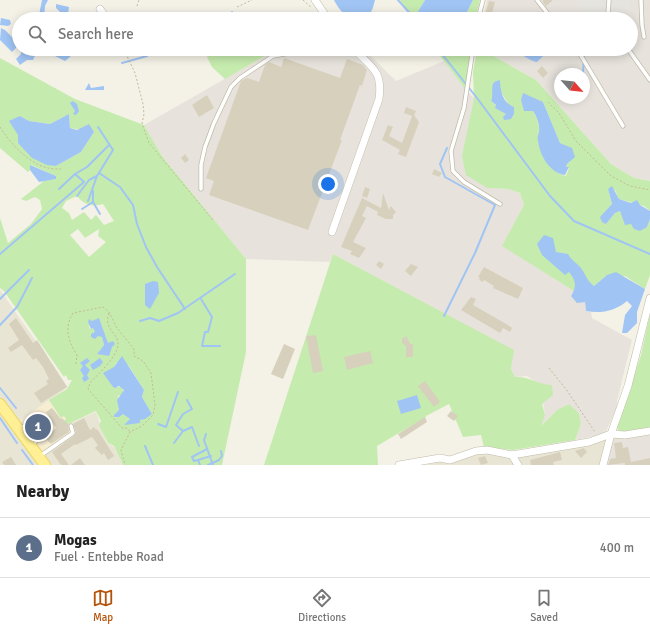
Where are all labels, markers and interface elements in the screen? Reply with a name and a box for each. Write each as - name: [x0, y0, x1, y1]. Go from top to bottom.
- search box: [12, 12, 638, 56]
- icon: search: [26, 23, 48, 45]
- text: Search here: [58, 25, 134, 43]
- north arrow: [554, 68, 590, 104]
- your location: [318, 174, 338, 194]
- pin: 1: [25, 412, 51, 442]
- text: Nearby: [16, 481, 69, 502]
- text: Mogas: [54, 531, 97, 549]
- text: 1: [25, 540, 33, 556]
- text: 400 m: [600, 540, 634, 556]
- text: Fuel · Entebbe Road: [54, 549, 164, 565]
- tab: Map: [92, 587, 114, 624]
- tab: Directions: [298, 587, 346, 624]
- tab: Saved: [530, 587, 558, 624]

